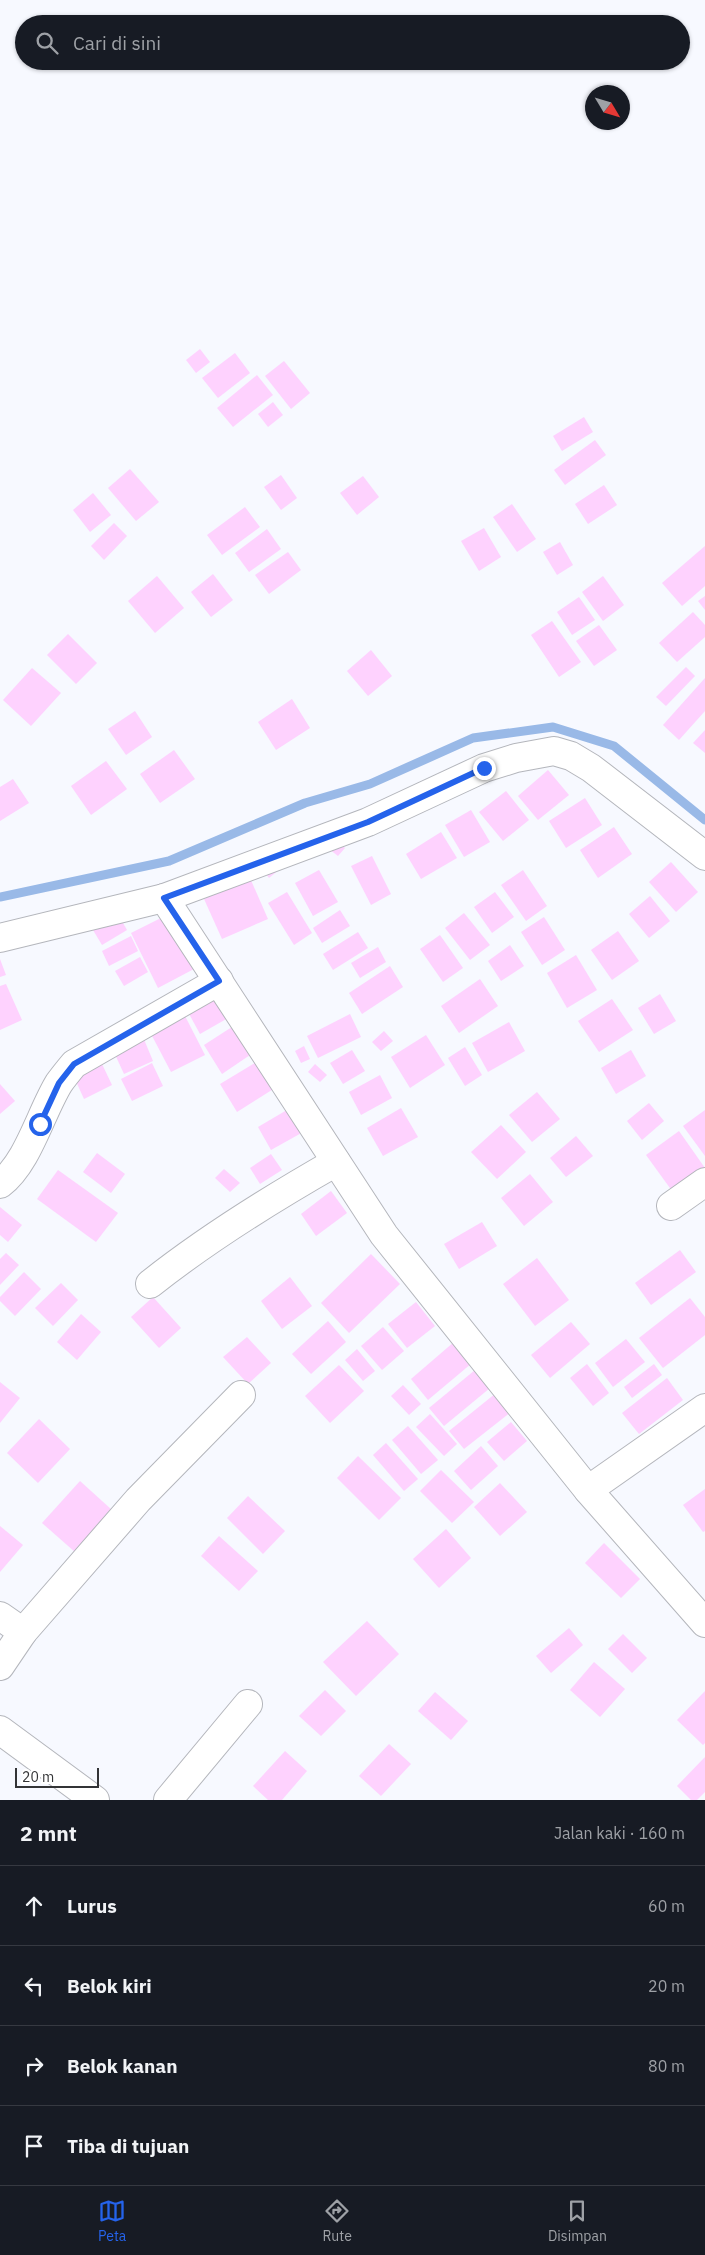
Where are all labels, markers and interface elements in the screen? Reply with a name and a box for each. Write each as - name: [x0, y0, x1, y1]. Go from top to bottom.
- search box: [15, 15, 690, 70]
- icon: search: [33, 29, 61, 57]
- text: Cari di sini: [73, 31, 161, 55]
- north arrow: [585, 85, 630, 130]
- route end: [473, 757, 496, 780]
- route start: [29, 1113, 52, 1136]
- scale bar: [15, 1765, 99, 1788]
- text: 20 m: [22, 1768, 54, 1786]
- text: 2 mnt: [20, 1819, 77, 1847]
- text: Jalan kaki · 160 m: [554, 1823, 685, 1843]
- icon: ahead: [20, 1892, 48, 1920]
- text: Lurus: [67, 1894, 117, 1918]
- text: 60 m: [648, 1896, 685, 1916]
- icon: left: [20, 1972, 48, 2000]
- text: Belok kiri: [67, 1974, 152, 1998]
- text: 20 m: [648, 1976, 685, 1996]
- icon: right: [20, 2052, 48, 2080]
- text: Belok kanan: [67, 2054, 178, 2078]
- text: 80 m: [648, 2056, 685, 2076]
- icon: arrive: [20, 2132, 48, 2160]
- text: Tiba di tujuan: [67, 2134, 189, 2158]
- tab: Peta: [98, 2197, 126, 2245]
- tab: Rute: [322, 2197, 352, 2245]
- tab: Disimpan: [548, 2197, 607, 2245]

